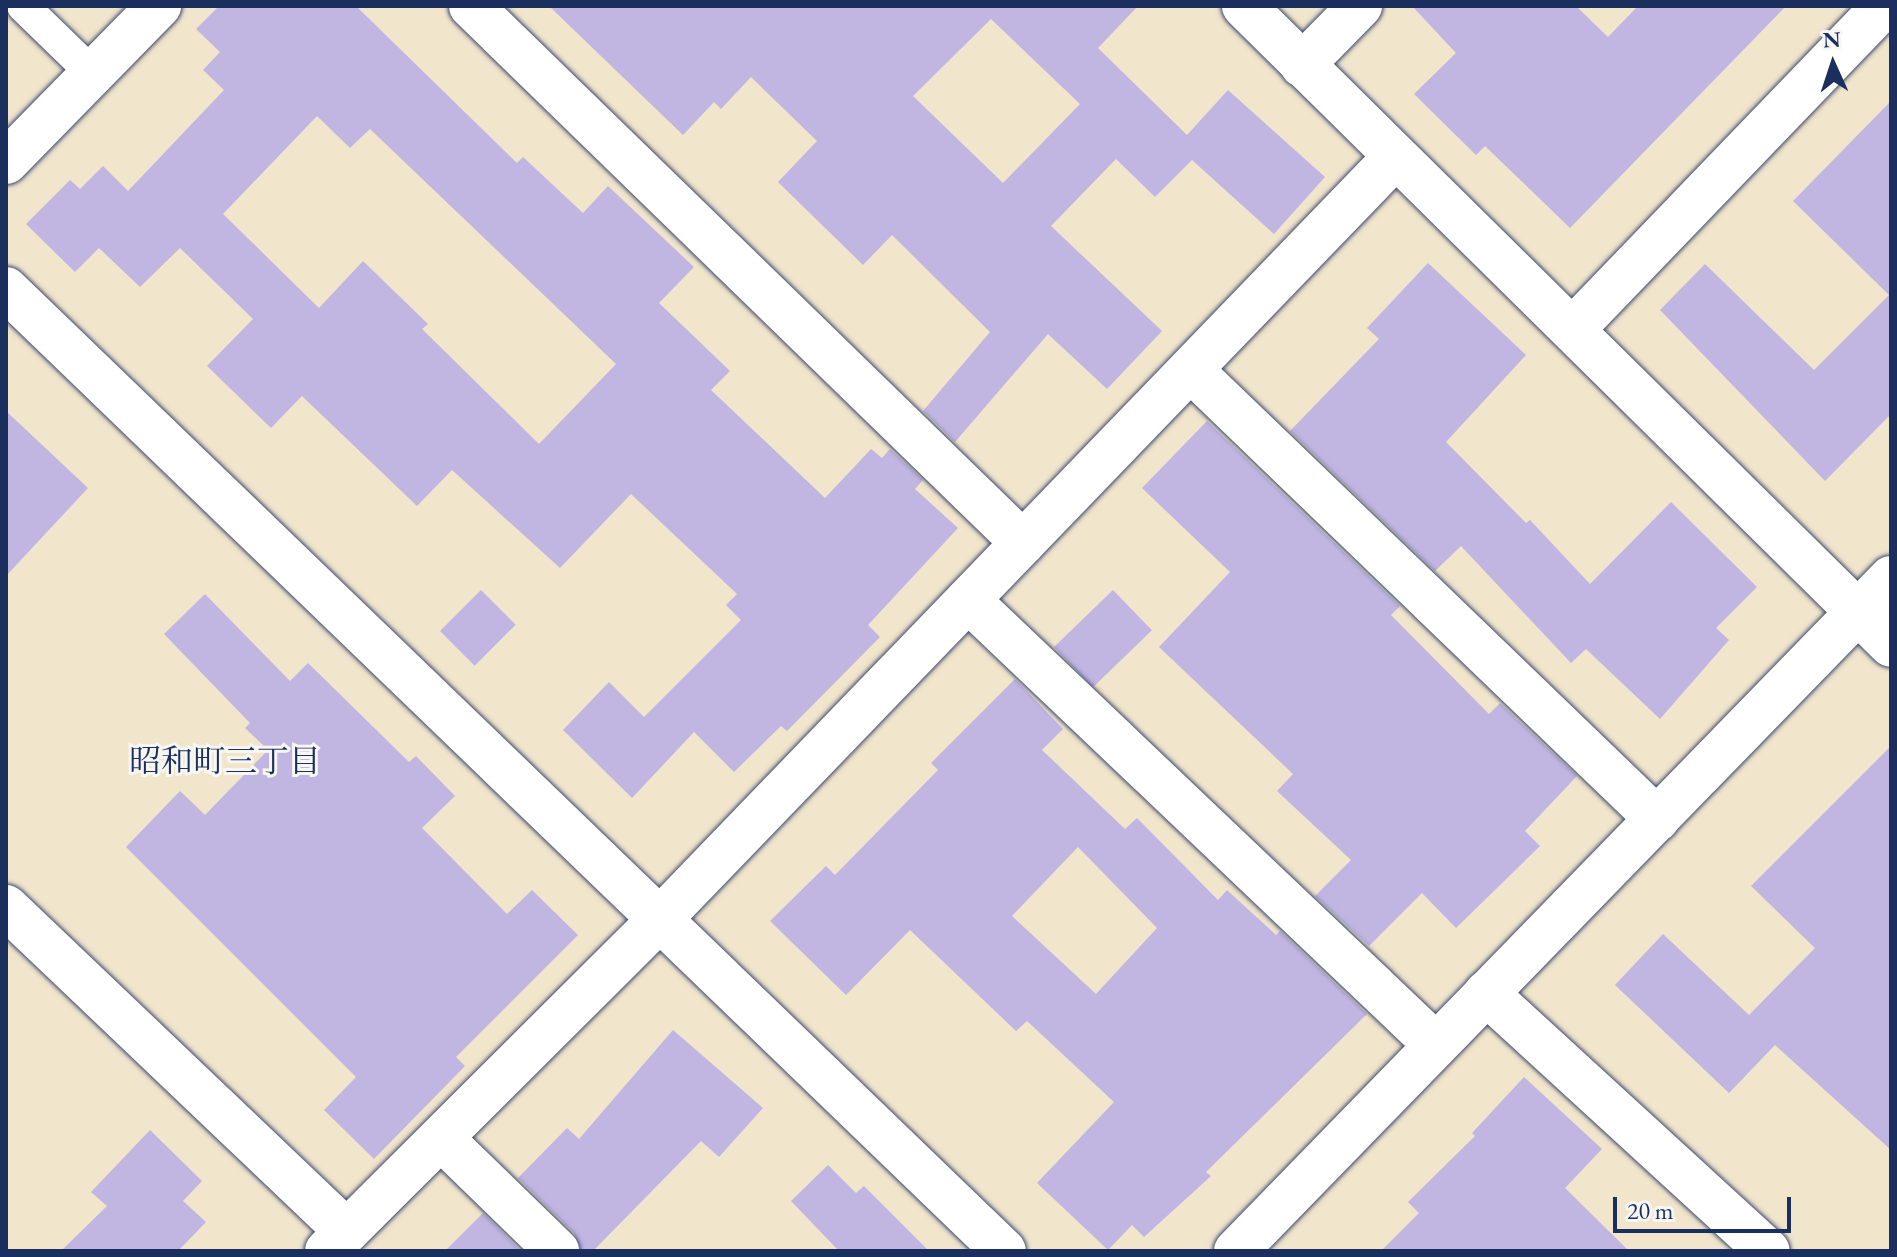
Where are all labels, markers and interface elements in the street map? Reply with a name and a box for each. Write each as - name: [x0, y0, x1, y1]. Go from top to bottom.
- north arrow: [1793, 24, 1873, 104]
- text: N: [1822, 25, 1841, 54]
- district label: 昭和町三丁目: [129, 742, 321, 780]
- scale bar: [1617, 1181, 1795, 1231]
- text: 20 m: [1627, 1195, 1674, 1226]

